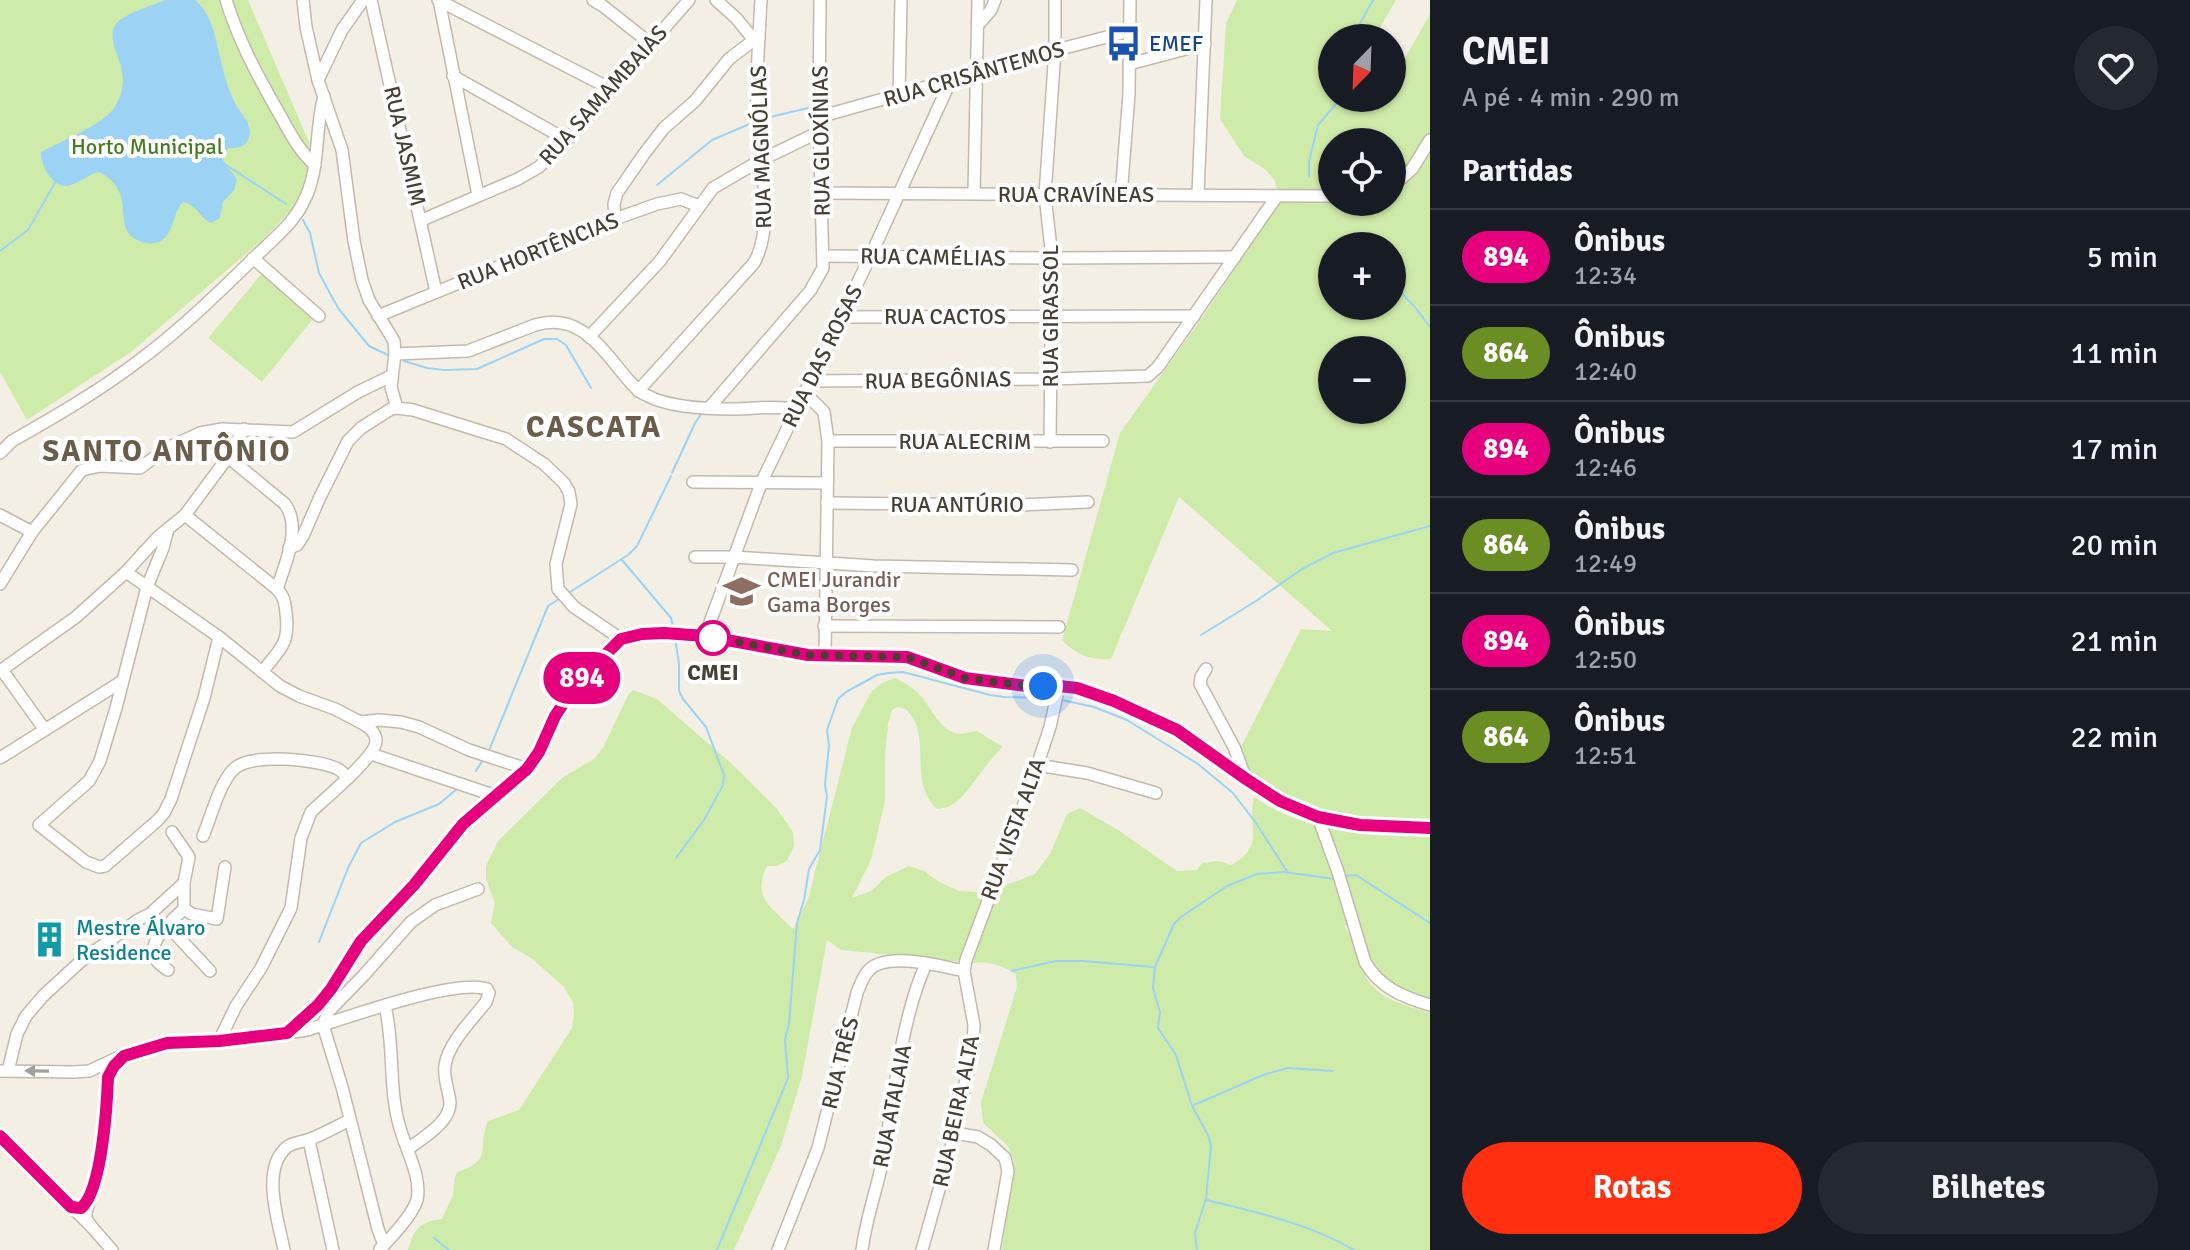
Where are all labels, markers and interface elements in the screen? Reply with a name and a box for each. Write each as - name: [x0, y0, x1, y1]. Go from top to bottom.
- street label: RUA SAMAMBAIAS: [533, 19, 673, 171]
- bus stop icon: EMEF: [1104, 24, 1142, 62]
- north arrow: [1318, 24, 1406, 112]
- map controls: [1318, 24, 1406, 424]
- button: heart: [2074, 26, 2158, 110]
- text: CMEI: [1462, 28, 1551, 75]
- place label: EMEF: [1149, 30, 1203, 57]
- street label: RUA CRISÂNTEMOS: [880, 35, 1068, 113]
- street label: RUA MAGNÓLIAS: [745, 65, 777, 229]
- street label: RUA GLOXÍNIAS: [806, 65, 836, 217]
- text: A pé · 4 min · 290 m: [1462, 82, 1679, 114]
- street label: RUA JASMIM: [378, 83, 432, 209]
- button: locate: [1318, 128, 1406, 216]
- park label: Horto Municipal: [71, 133, 223, 160]
- text: Partidas: [1462, 153, 1573, 190]
- street label: RUA CRAVÍNEAS: [998, 181, 1154, 208]
- street label: RUA HORTÊNCIAS: [453, 206, 623, 296]
- text: Ônibus: [1574, 223, 1665, 260]
- button: +: [1318, 232, 1406, 320]
- text: 5 min: [2087, 239, 2158, 276]
- text: 894: [1483, 240, 1529, 274]
- street label: RUA CAMÉLIAS: [860, 242, 1006, 272]
- street label: RUA GIRASSOL: [1037, 245, 1064, 387]
- text: 12:34: [1574, 260, 1637, 292]
- street label: RUA DAS ROSAS: [776, 280, 868, 432]
- street label: RUA CACTOS: [884, 303, 1006, 330]
- text: Ônibus: [1574, 319, 1665, 356]
- text: 11 min: [2071, 335, 2158, 372]
- button: −: [1318, 336, 1406, 424]
- text: 864: [1483, 336, 1529, 370]
- text: 12:40: [1574, 356, 1637, 388]
- street label: RUA BEGÔNIAS: [864, 365, 1012, 395]
- district label: CASCATA: [526, 409, 662, 446]
- text: Ônibus: [1574, 415, 1665, 452]
- street label: RUA ALECRIM: [898, 428, 1032, 455]
- text: 17 min: [2071, 431, 2158, 468]
- district label: SANTO ANTÔNIO: [42, 432, 292, 470]
- text: 894: [1483, 432, 1529, 466]
- text: 12:46: [1574, 452, 1637, 484]
- street label: RUA ANTÚRIO: [890, 491, 1024, 518]
- text: Ônibus: [1574, 511, 1665, 548]
- text: 20 min: [2071, 527, 2158, 564]
- text: 864: [1483, 528, 1529, 562]
- text: 12:49: [1574, 548, 1637, 580]
- place label: CMEI Jurandir Gama Borges: [767, 566, 900, 618]
- school or university icon: CMEI Jurandir Gama Borges: [722, 573, 760, 611]
- text: Ônibus: [1574, 607, 1665, 644]
- marker: CMEI: [696, 621, 730, 655]
- text: 21 min: [2071, 623, 2158, 660]
- text: 894: [1483, 624, 1529, 658]
- text: 12:50: [1574, 644, 1637, 676]
- line badge: 894: [536, 652, 628, 704]
- place label: CMEI: [687, 659, 739, 686]
- text: 894: [559, 661, 605, 695]
- your location: [1023, 666, 1063, 706]
- text: Ônibus: [1574, 703, 1665, 740]
- text: 22 min: [2071, 719, 2158, 756]
- text: 864: [1483, 720, 1529, 754]
- text: 12:51: [1574, 740, 1637, 772]
- street label: RUA VISTA ALTA: [975, 754, 1051, 904]
- place label: Mestre Álvaro Residence: [76, 914, 205, 966]
- building icon: Mestre Álvaro Residence: [31, 921, 69, 959]
- street label: RUA TRÊS: [816, 1014, 864, 1112]
- street label: RUA BEIRA ALTA: [927, 1032, 985, 1189]
- street label: RUA ATALAIA: [867, 1041, 917, 1170]
- one-way arrow: [24, 1065, 49, 1078]
- button: Rotas: [1462, 1142, 1802, 1234]
- button: Bilhetes: [1818, 1142, 2158, 1234]

